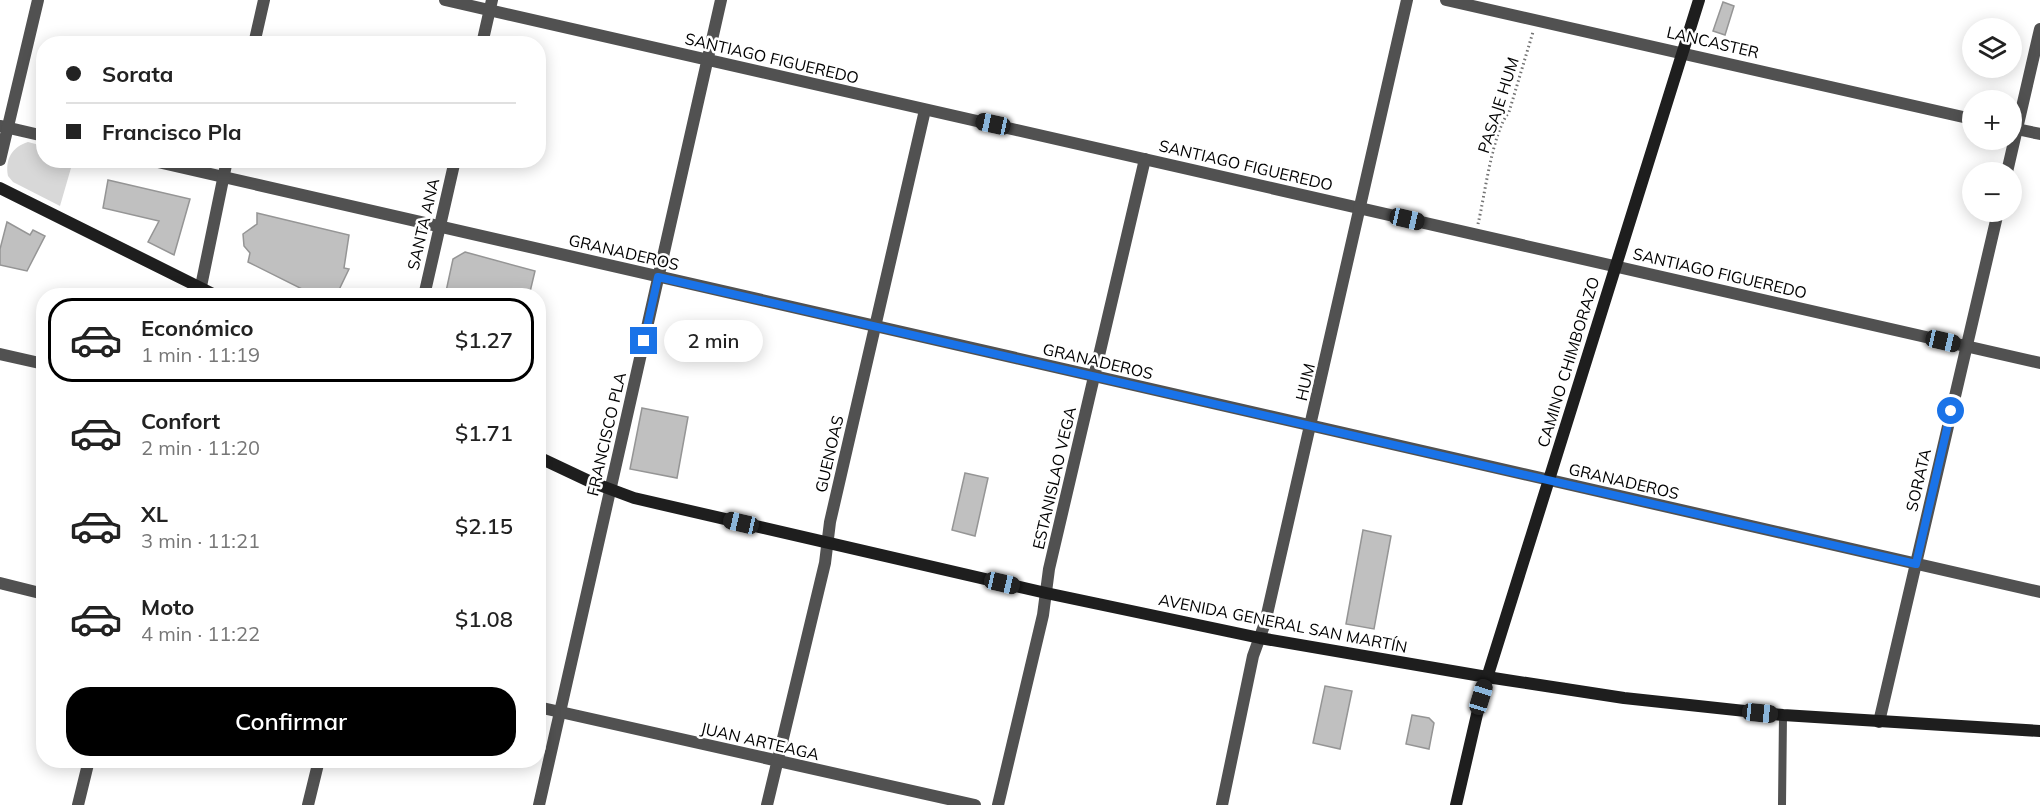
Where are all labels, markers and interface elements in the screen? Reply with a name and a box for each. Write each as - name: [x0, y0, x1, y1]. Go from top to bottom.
- map controls: [1962, 18, 2022, 222]
- button: layers: [1962, 18, 2022, 78]
- street label: LANCASTER: [1665, 22, 1761, 62]
- street label: SANTIAGO FIGUEREDO: [683, 28, 861, 88]
- street label: PASAJE HUM: [1473, 55, 1523, 155]
- text: Sorata: [102, 60, 173, 88]
- button: +: [1962, 90, 2022, 150]
- car: [974, 111, 1012, 137]
- text: Francisco Pla: [102, 118, 242, 146]
- street label: SANTIAGO FIGUEREDO: [1157, 135, 1335, 195]
- button: −: [1962, 162, 2022, 222]
- street label: SANTA ANA: [403, 176, 443, 272]
- car: [1387, 206, 1427, 232]
- street label: GRANADEROS: [567, 230, 681, 274]
- street label: SANTIAGO FIGUEREDO: [1631, 243, 1809, 303]
- street label: CAMINO CHIMBORAZO: [1533, 274, 1603, 450]
- icon: car: [69, 313, 123, 367]
- text: Económico: [141, 314, 254, 342]
- callout: 2 min: [665, 320, 764, 362]
- text: $1.27: [455, 326, 513, 354]
- route end: [630, 327, 657, 354]
- text: 2 min: [688, 328, 739, 353]
- car: [1923, 328, 1963, 354]
- street label: GRANADEROS: [1041, 339, 1155, 383]
- text: 1 min · 11:19: [141, 342, 260, 367]
- street label: HUM: [1291, 361, 1319, 403]
- street label: FRANCISCO PLA: [582, 370, 630, 498]
- route start: [1937, 397, 1964, 424]
- street label: ESTANISLAO VEGA: [1028, 405, 1080, 551]
- icon: car: [69, 406, 123, 460]
- text: Confort: [141, 407, 220, 435]
- street label: GUENOAS: [810, 413, 848, 495]
- text: $1.71: [455, 419, 513, 447]
- text: 2 min · 11:20: [141, 435, 260, 460]
- street label: SORATA: [1901, 446, 1935, 513]
- street label: GRANADEROS: [1567, 459, 1681, 503]
- icon: car: [69, 499, 123, 553]
- text: XL: [141, 500, 168, 528]
- car: [721, 510, 761, 536]
- text: $2.15: [455, 512, 513, 540]
- text: 3 min · 11:21: [141, 528, 260, 553]
- car: [982, 570, 1022, 596]
- street label: AVENIDA GENERAL SAN MARTÍN: [1157, 589, 1409, 657]
- icon: car: [69, 592, 123, 646]
- text: Moto: [141, 593, 194, 621]
- text: $1.08: [455, 605, 513, 633]
- text: 4 min · 11:22: [141, 621, 260, 646]
- car: [1467, 677, 1495, 717]
- button: Confirmar: [66, 687, 516, 756]
- car: [1741, 702, 1779, 724]
- street label: JUAN ARTEAGA: [699, 718, 821, 764]

